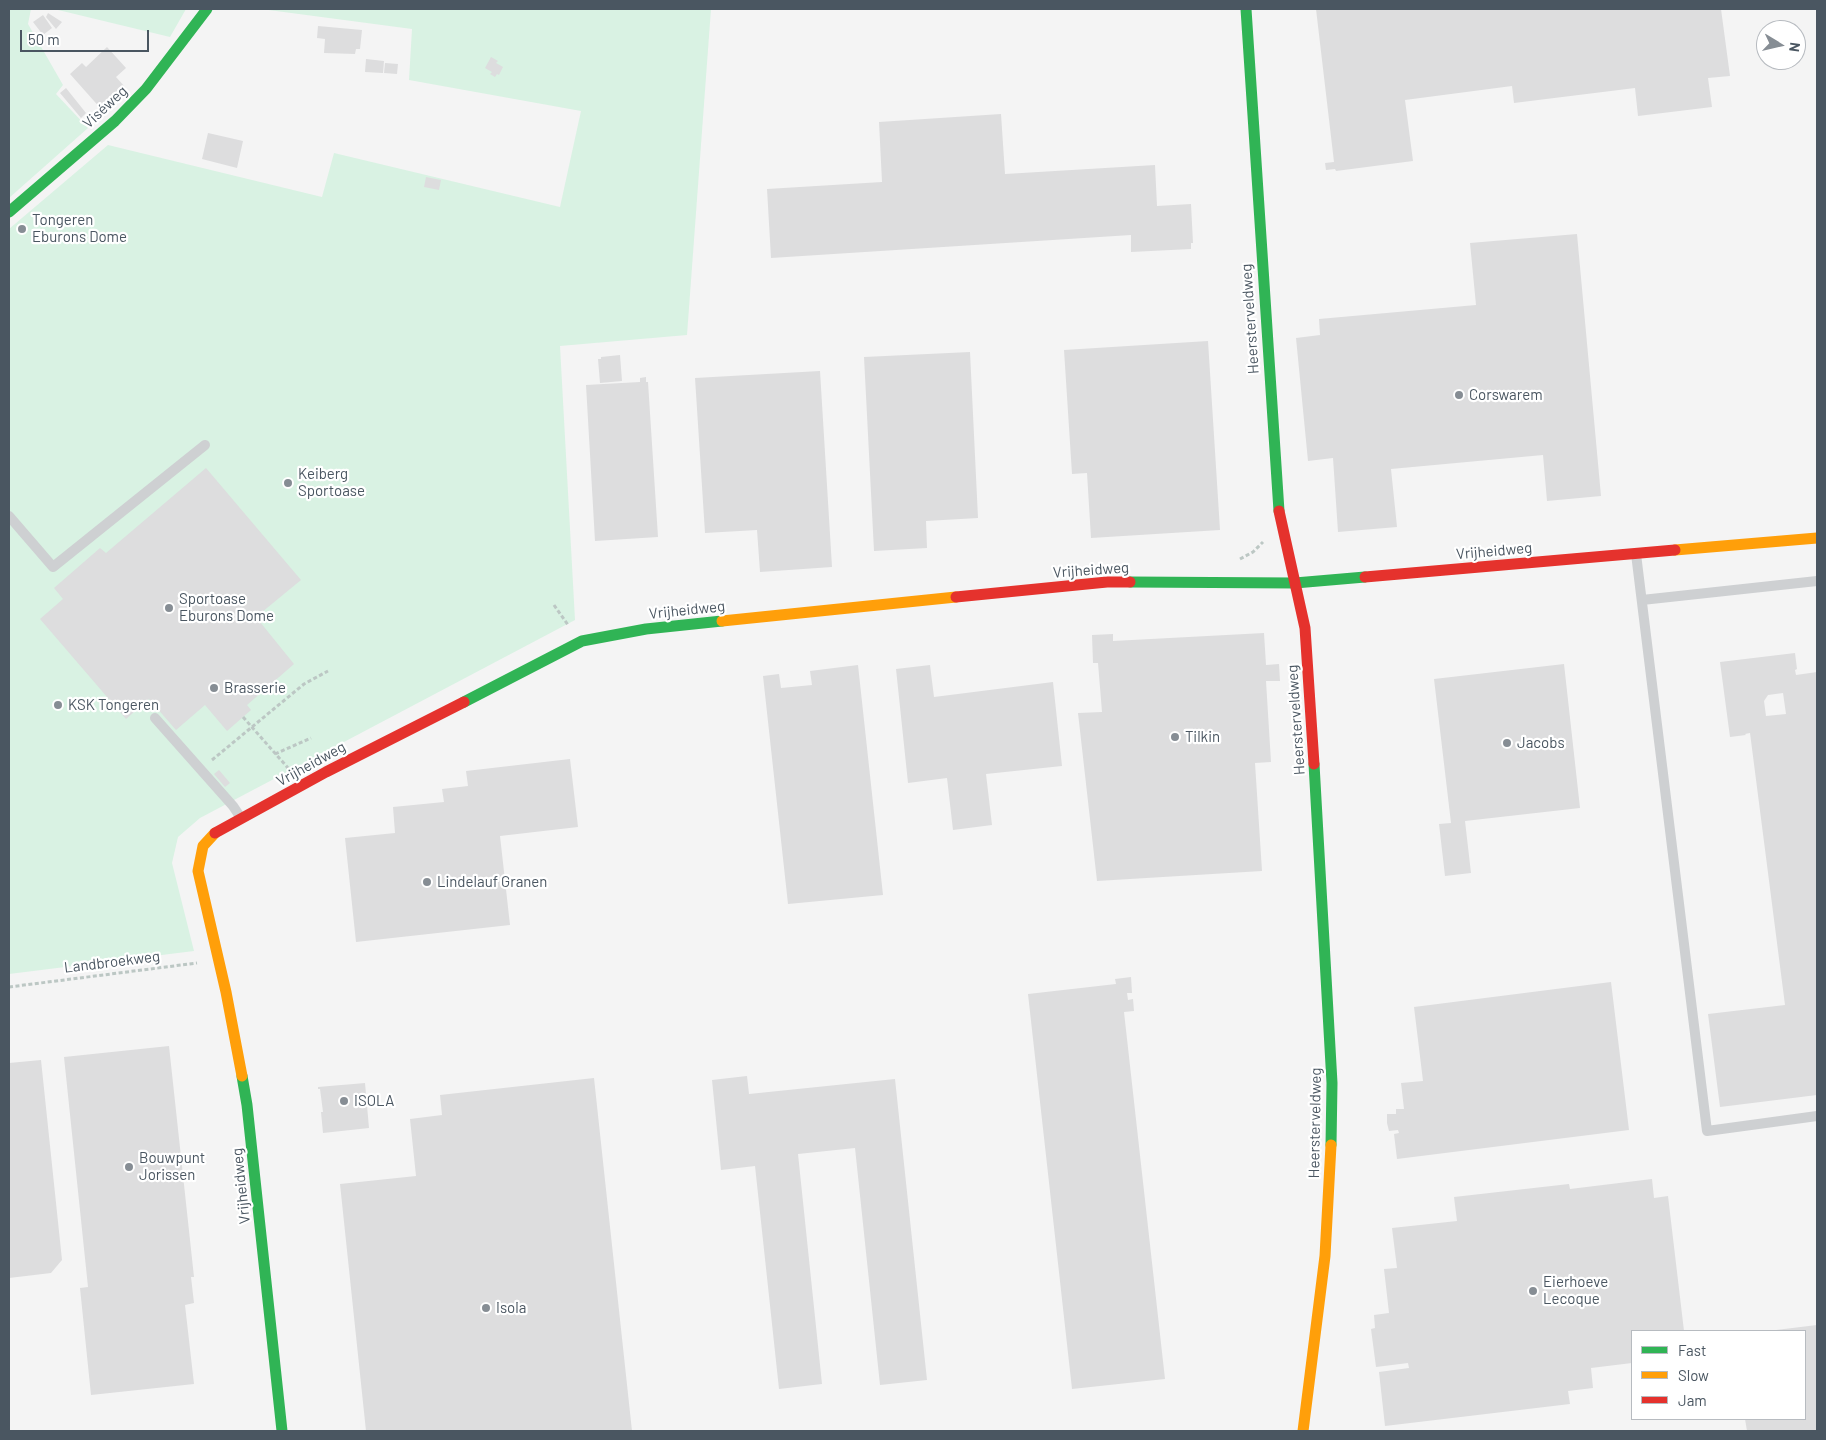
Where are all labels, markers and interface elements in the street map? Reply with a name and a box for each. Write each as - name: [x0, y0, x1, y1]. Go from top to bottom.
- scale bar: [22, 20, 151, 52]
- north arrow: [1756, 20, 1806, 70]
- text: 50 m: [28, 30, 60, 48]
- text: N: [1786, 41, 1804, 53]
- street label: Viséweg: [79, 82, 131, 132]
- place label: Tongeren Eburons Dome: [32, 211, 127, 246]
- marker: Tongeren Eburons Dome: [16, 223, 28, 235]
- street label: Heersterveldweg: [1237, 263, 1263, 375]
- place label: Corswarem: [1469, 386, 1543, 404]
- marker: Corswarem: [1453, 389, 1465, 401]
- place label: Keiberg Sportoase: [298, 465, 365, 500]
- marker: Keiberg Sportoase: [282, 477, 294, 489]
- street label: Vrijheidweg: [1455, 539, 1533, 563]
- street label: Vrijheidweg: [1052, 558, 1130, 582]
- place label: Sportoase Eburons Dome: [179, 590, 274, 625]
- street label: Vrijheidweg: [648, 597, 726, 623]
- marker: Sportoase Eburons Dome: [163, 602, 175, 614]
- street label: Heersterveldweg: [1283, 664, 1309, 776]
- place label: Brasserie: [224, 679, 286, 697]
- marker: Brasserie: [208, 682, 220, 694]
- place label: KSK Tongeren: [68, 696, 159, 714]
- marker: KSK Tongeren: [52, 699, 64, 711]
- place label: Tilkin: [1185, 728, 1220, 746]
- marker: Tilkin: [1169, 731, 1181, 743]
- place label: Jacobs: [1517, 734, 1565, 752]
- marker: Jacobs: [1501, 737, 1513, 749]
- street label: Vrijheidweg: [273, 738, 349, 790]
- place label: Lindelauf Granen: [437, 873, 547, 891]
- marker: Lindelauf Granen: [421, 876, 433, 888]
- street label: Landbroekweg: [63, 947, 161, 977]
- street label: Heersterveldweg: [1305, 1068, 1325, 1178]
- place label: ISOLA: [354, 1092, 394, 1110]
- marker: ISOLA: [338, 1095, 350, 1107]
- street label: Vrijheidweg: [228, 1147, 254, 1225]
- place label: Bouwpunt Jorissen: [139, 1149, 205, 1184]
- marker: Bouwpunt Jorissen: [123, 1161, 135, 1173]
- place label: Eierhoeve Lecoque: [1543, 1273, 1608, 1308]
- marker: Eierhoeve Lecoque: [1527, 1285, 1539, 1297]
- place label: Isola: [496, 1299, 526, 1317]
- marker: Isola: [480, 1302, 492, 1314]
- legend: [1631, 1330, 1806, 1420]
- text: Fast: [1678, 1341, 1706, 1359]
- text: Slow: [1678, 1366, 1709, 1384]
- text: Jam: [1678, 1391, 1707, 1409]

